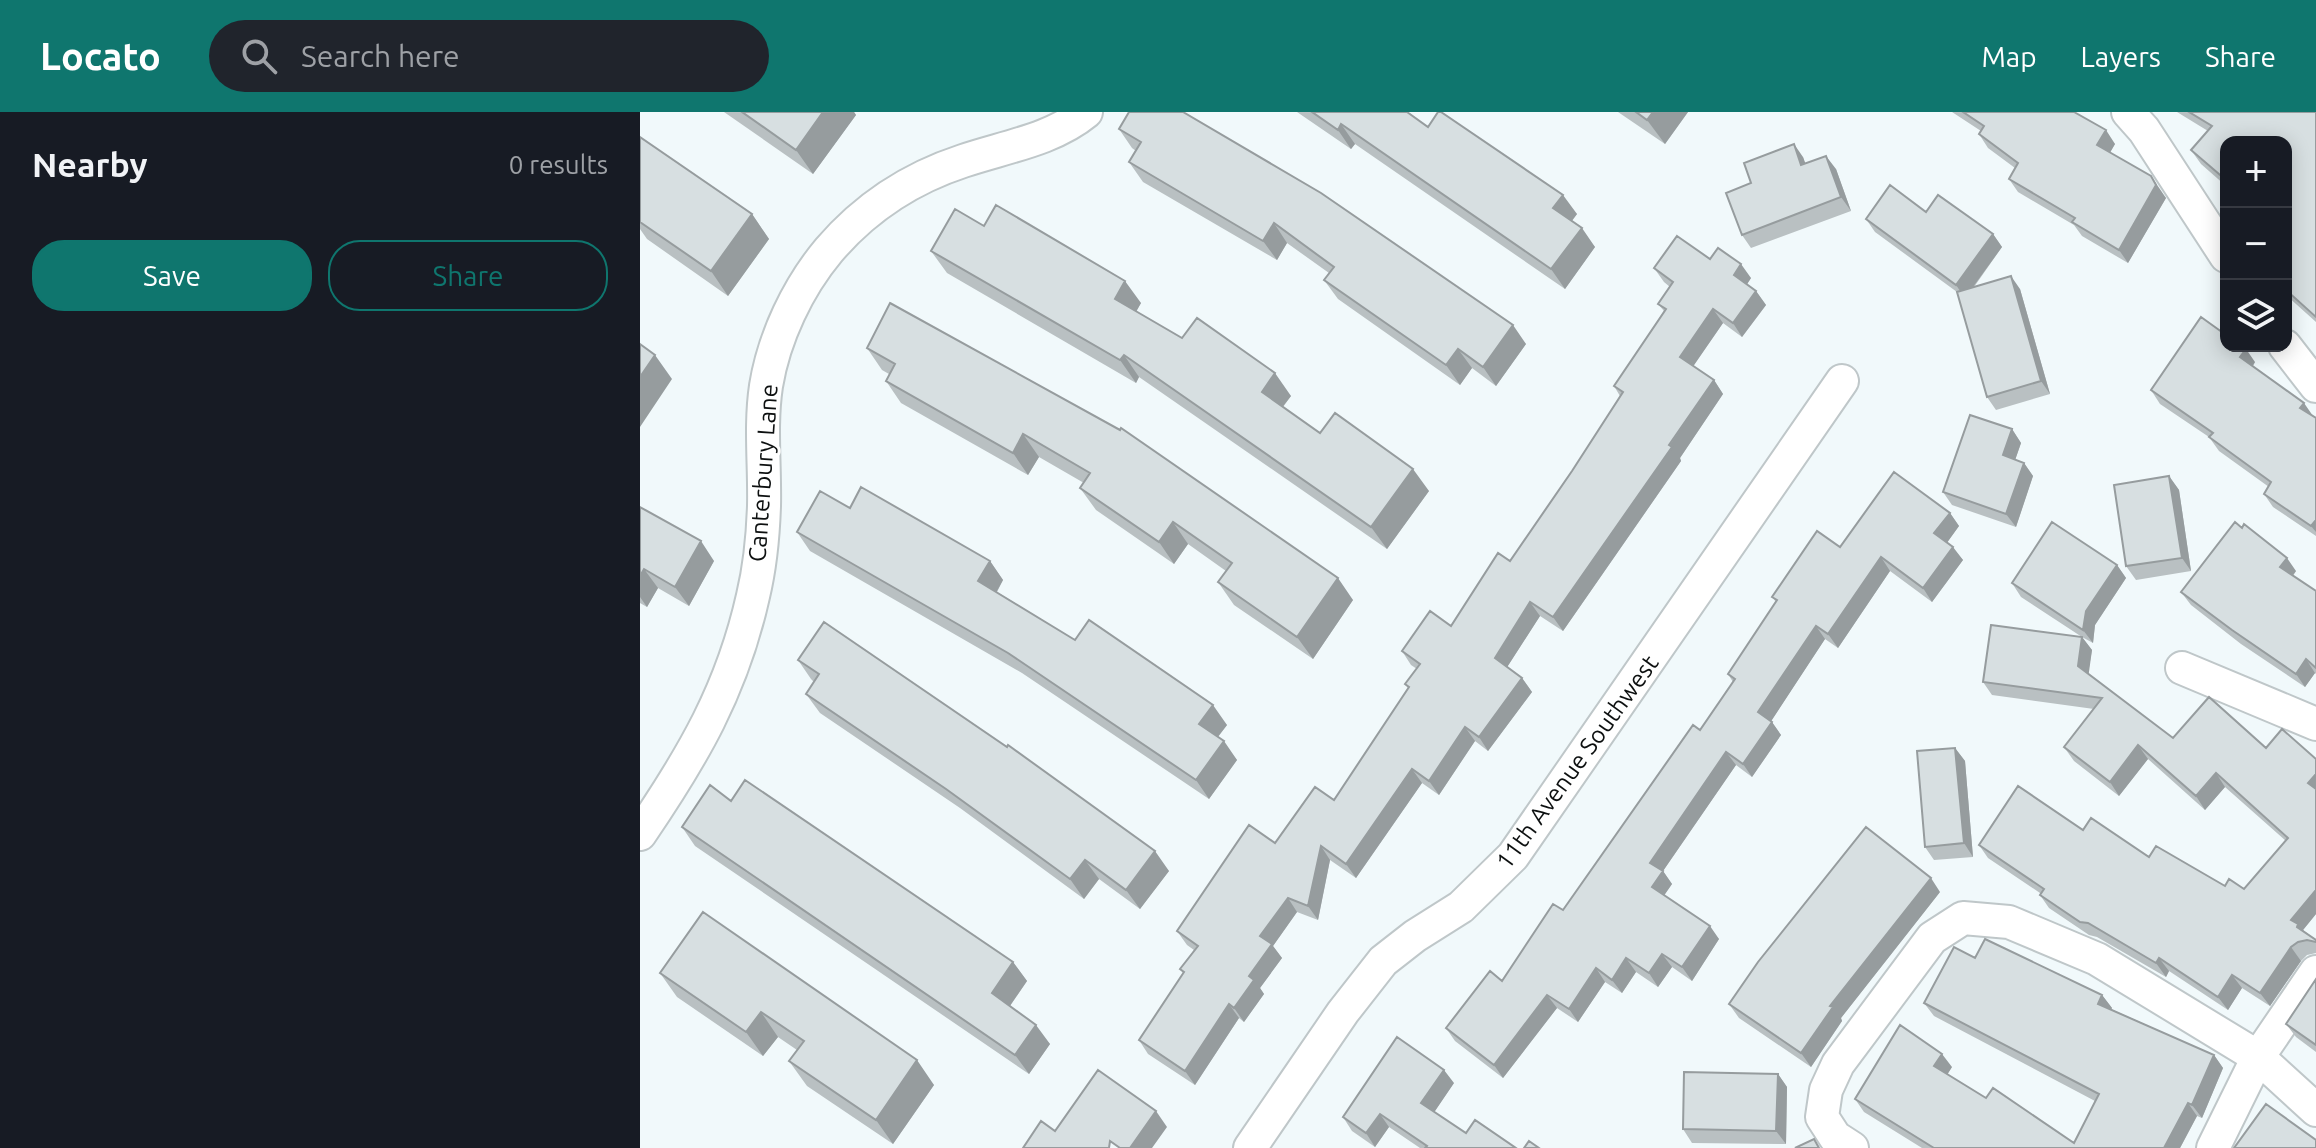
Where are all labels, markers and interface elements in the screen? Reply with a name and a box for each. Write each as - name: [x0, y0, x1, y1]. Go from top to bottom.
- search box: [209, 20, 769, 92]
- icon: search: [237, 34, 281, 78]
- text: Locato: [40, 35, 161, 77]
- text: Search here: [301, 39, 460, 73]
- text: Map: [1981, 41, 2037, 72]
- text: Layers: [2081, 41, 2161, 72]
- text: Share: [2205, 41, 2276, 72]
- map controls: [2220, 136, 2292, 352]
- button: +: [2220, 136, 2292, 208]
- text: Nearby: [32, 145, 147, 183]
- text: 0 results: [509, 150, 608, 179]
- button: −: [2220, 208, 2292, 280]
- button: Save: [32, 240, 312, 311]
- button: Share: [328, 240, 608, 311]
- button: layers: [2220, 280, 2292, 352]
- street label: Canterbury Lane: [743, 383, 783, 563]
- street label: 11th Avenue Southwest: [1490, 650, 1664, 874]

